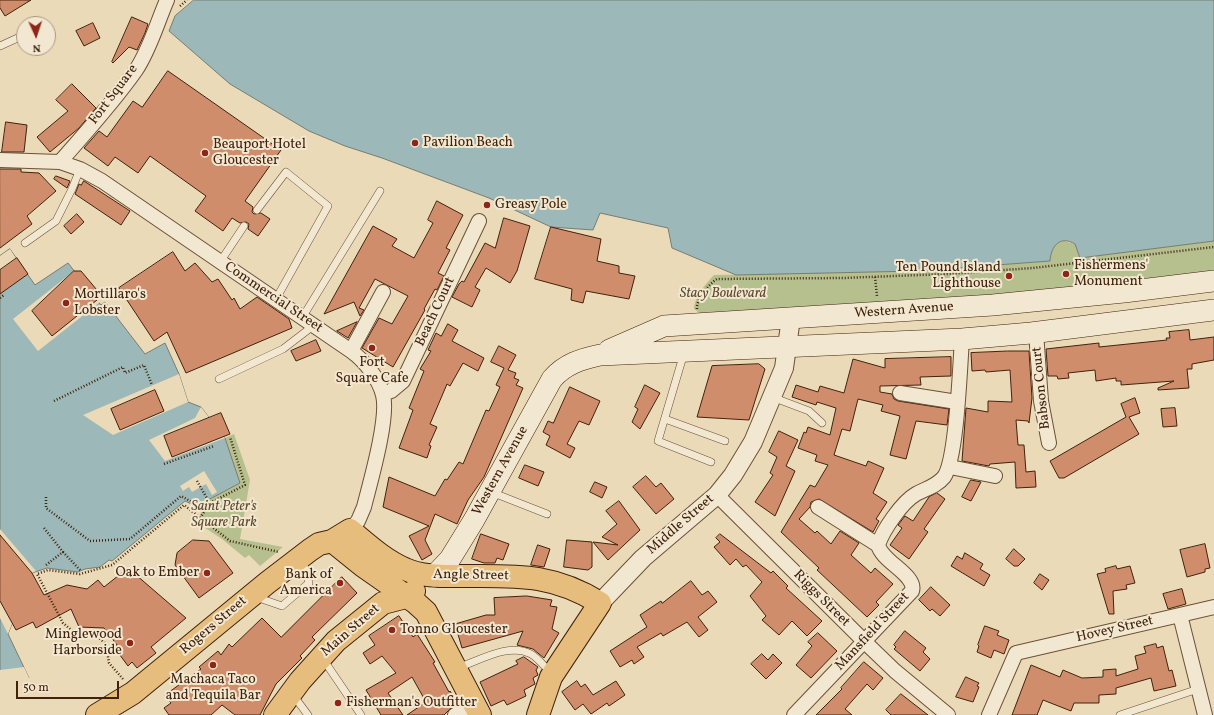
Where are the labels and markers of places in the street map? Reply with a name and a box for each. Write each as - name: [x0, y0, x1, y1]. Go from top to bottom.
- place label: Pavilion Beach: [423, 135, 513, 151]
- place label: Beauport Hotel Gloucester: [213, 137, 306, 170]
- marker: Pavilion Beach: [410, 138, 420, 148]
- marker: Beauport Hotel Gloucester: [200, 148, 210, 158]
- place label: Greasy Pole: [495, 197, 567, 213]
- marker: Greasy Pole: [482, 200, 492, 210]
- place label: Fishermens' Monument: [1074, 258, 1148, 290]
- place label: Ten Pound Island Lighthouse: [895, 260, 1001, 292]
- marker: Fishermens' Monument: [1061, 269, 1071, 279]
- marker: Ten Pound Island Lighthouse: [1004, 271, 1014, 281]
- place label: Mortillaro's Lobster: [74, 287, 146, 320]
- marker: Mortillaro's Lobster: [61, 298, 71, 308]
- marker: Fort Square Cafe: [367, 343, 377, 353]
- place label: Fort Square Cafe: [335, 355, 409, 388]
- place label: Oak to Ember: [115, 565, 199, 581]
- place label: Bank of America: [280, 567, 332, 600]
- marker: Oak to Ember: [202, 568, 212, 578]
- marker: Bank of America: [335, 578, 345, 588]
- place label: Tonno Gloucester: [400, 622, 508, 638]
- marker: Tonno Gloucester: [387, 625, 397, 635]
- place label: Minglewood Harborside: [45, 627, 122, 660]
- marker: Minglewood Harborside: [125, 638, 135, 648]
- marker: Machaca Taco and Tequila Bar: [208, 660, 218, 670]
- place label: Machaca Taco and Tequila Bar: [165, 672, 261, 704]
- place label: Fisherman's Outfitter: [346, 695, 477, 711]
- marker: Fisherman's Outfitter: [333, 698, 343, 708]

